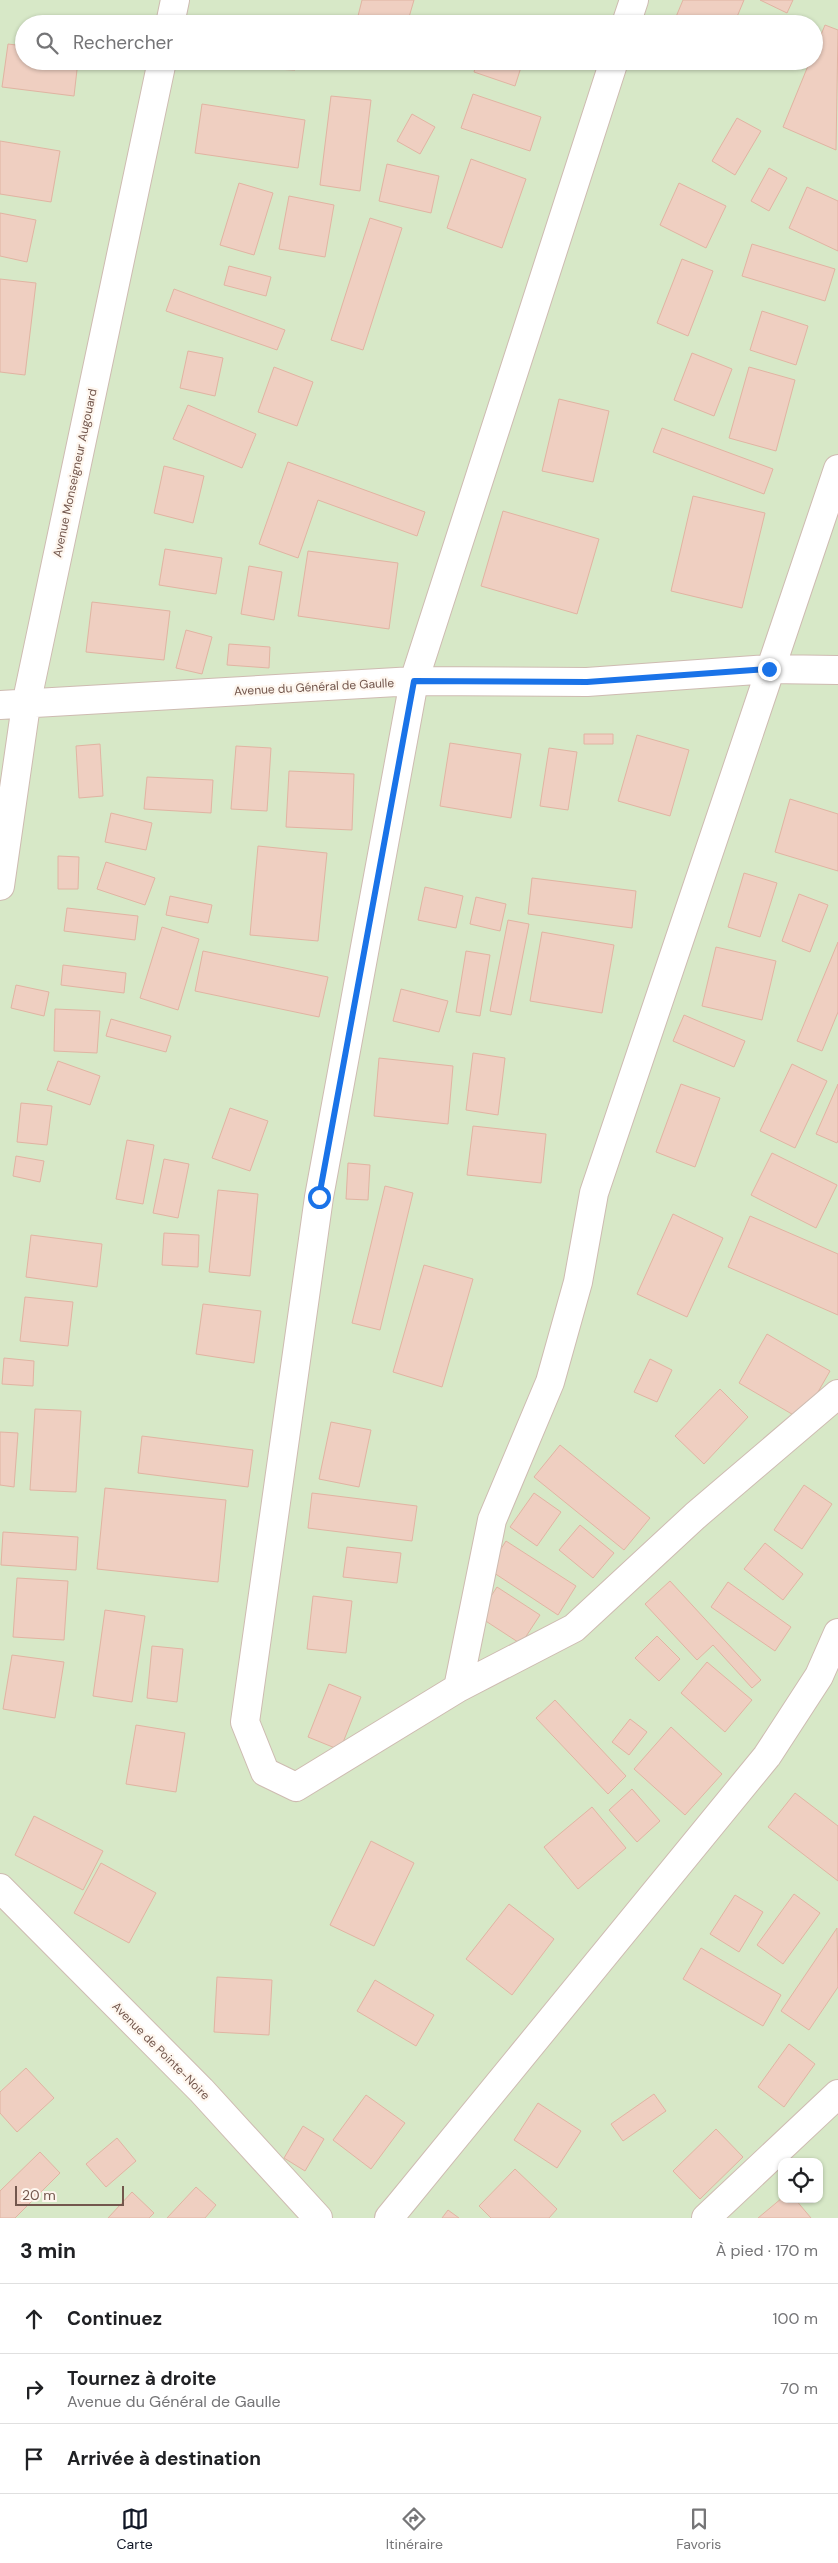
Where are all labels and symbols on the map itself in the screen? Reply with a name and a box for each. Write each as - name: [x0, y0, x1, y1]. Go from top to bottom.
- street label: Avenue Monseigneur Augouard: [49, 387, 101, 559]
- route end: [758, 658, 781, 681]
- street label: Avenue du Général de Gaulle: [234, 675, 395, 699]
- route start: [308, 1186, 331, 1209]
- street label: Avenue de Pointe-Noire: [109, 1999, 214, 2104]
- scale bar: [15, 2183, 124, 2206]

